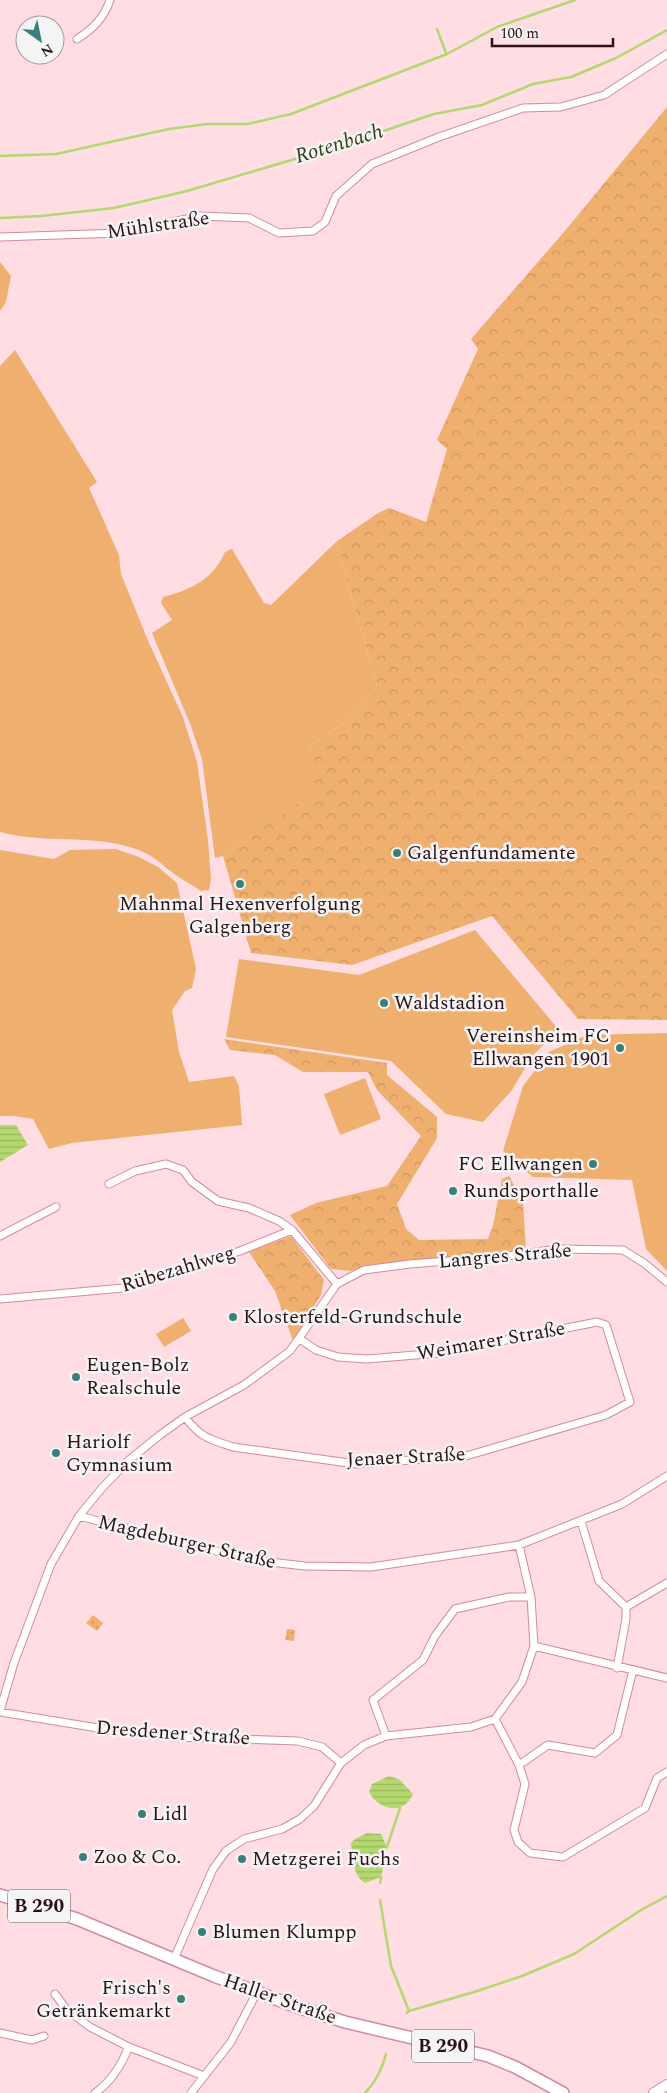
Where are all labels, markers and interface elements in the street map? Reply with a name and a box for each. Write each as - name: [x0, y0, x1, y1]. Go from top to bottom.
- north arrow: [15, 15, 65, 65]
- scale bar: [492, 15, 613, 47]
- text: 100 m: [500, 22, 539, 45]
- text: N: [36, 39, 57, 62]
- water label: Rotenbach: [291, 115, 387, 173]
- street label: Mühlstraße: [105, 203, 211, 247]
- place label: Galgenfundamente: [407, 838, 576, 868]
- marker: Galgenfundamente: [391, 847, 403, 859]
- marker: Mahnmal Hexenverfolgung Galgenberg: [234, 878, 246, 890]
- place label: Mahnmal Hexenverfolgung Galgenberg: [119, 889, 361, 942]
- place label: Waldstadion: [394, 988, 505, 1018]
- marker: Waldstadion: [378, 997, 390, 1009]
- place label: Vereinsheim FC Ellwangen 1901: [466, 1021, 610, 1074]
- marker: Vereinsheim FC Ellwangen 1901: [614, 1042, 626, 1054]
- place label: FC Ellwangen: [458, 1149, 583, 1179]
- marker: FC Ellwangen: [587, 1158, 599, 1170]
- place label: Rundsporthalle: [463, 1176, 599, 1206]
- marker: Rundsporthalle: [447, 1185, 459, 1197]
- street label: Langres Straße: [437, 1235, 573, 1277]
- street label: Rübezahlweg: [117, 1237, 239, 1301]
- place label: Klosterfeld-Grundschule: [243, 1302, 462, 1332]
- marker: Klosterfeld-Grundschule: [227, 1311, 239, 1323]
- street label: Weimarer Straße: [414, 1313, 568, 1369]
- place label: Eugen-Bolz Realschule: [86, 1350, 189, 1403]
- marker: Eugen-Bolz Realschule: [70, 1371, 82, 1383]
- place label: Hariolf Gymnasium: [66, 1427, 173, 1480]
- street label: Jenaer Straße: [346, 1439, 466, 1475]
- marker: Hariolf Gymnasium: [50, 1447, 62, 1459]
- street label: Magdeburger Straße: [95, 1507, 279, 1577]
- street label: Dresdener Straße: [95, 1713, 251, 1753]
- place label: Lidl: [152, 1799, 188, 1829]
- marker: Lidl: [136, 1808, 148, 1820]
- place label: Zoo & Co.: [93, 1842, 181, 1872]
- place label: Metzgerei Fuchs: [252, 1844, 400, 1874]
- marker: Zoo & Co.: [77, 1851, 89, 1863]
- marker: Metzgerei Fuchs: [236, 1853, 248, 1865]
- road number: B 290: [8, 1890, 70, 1922]
- place label: Blumen Klumpp: [212, 1917, 357, 1947]
- marker: Blumen Klumpp: [196, 1926, 208, 1938]
- street label: Haller Straße: [219, 1966, 341, 2032]
- place label: Frisch's Getränkemarkt: [36, 1973, 171, 2026]
- marker: Frisch's Getränkemarkt: [175, 1993, 187, 2005]
- road number: B 290: [412, 2030, 474, 2062]

